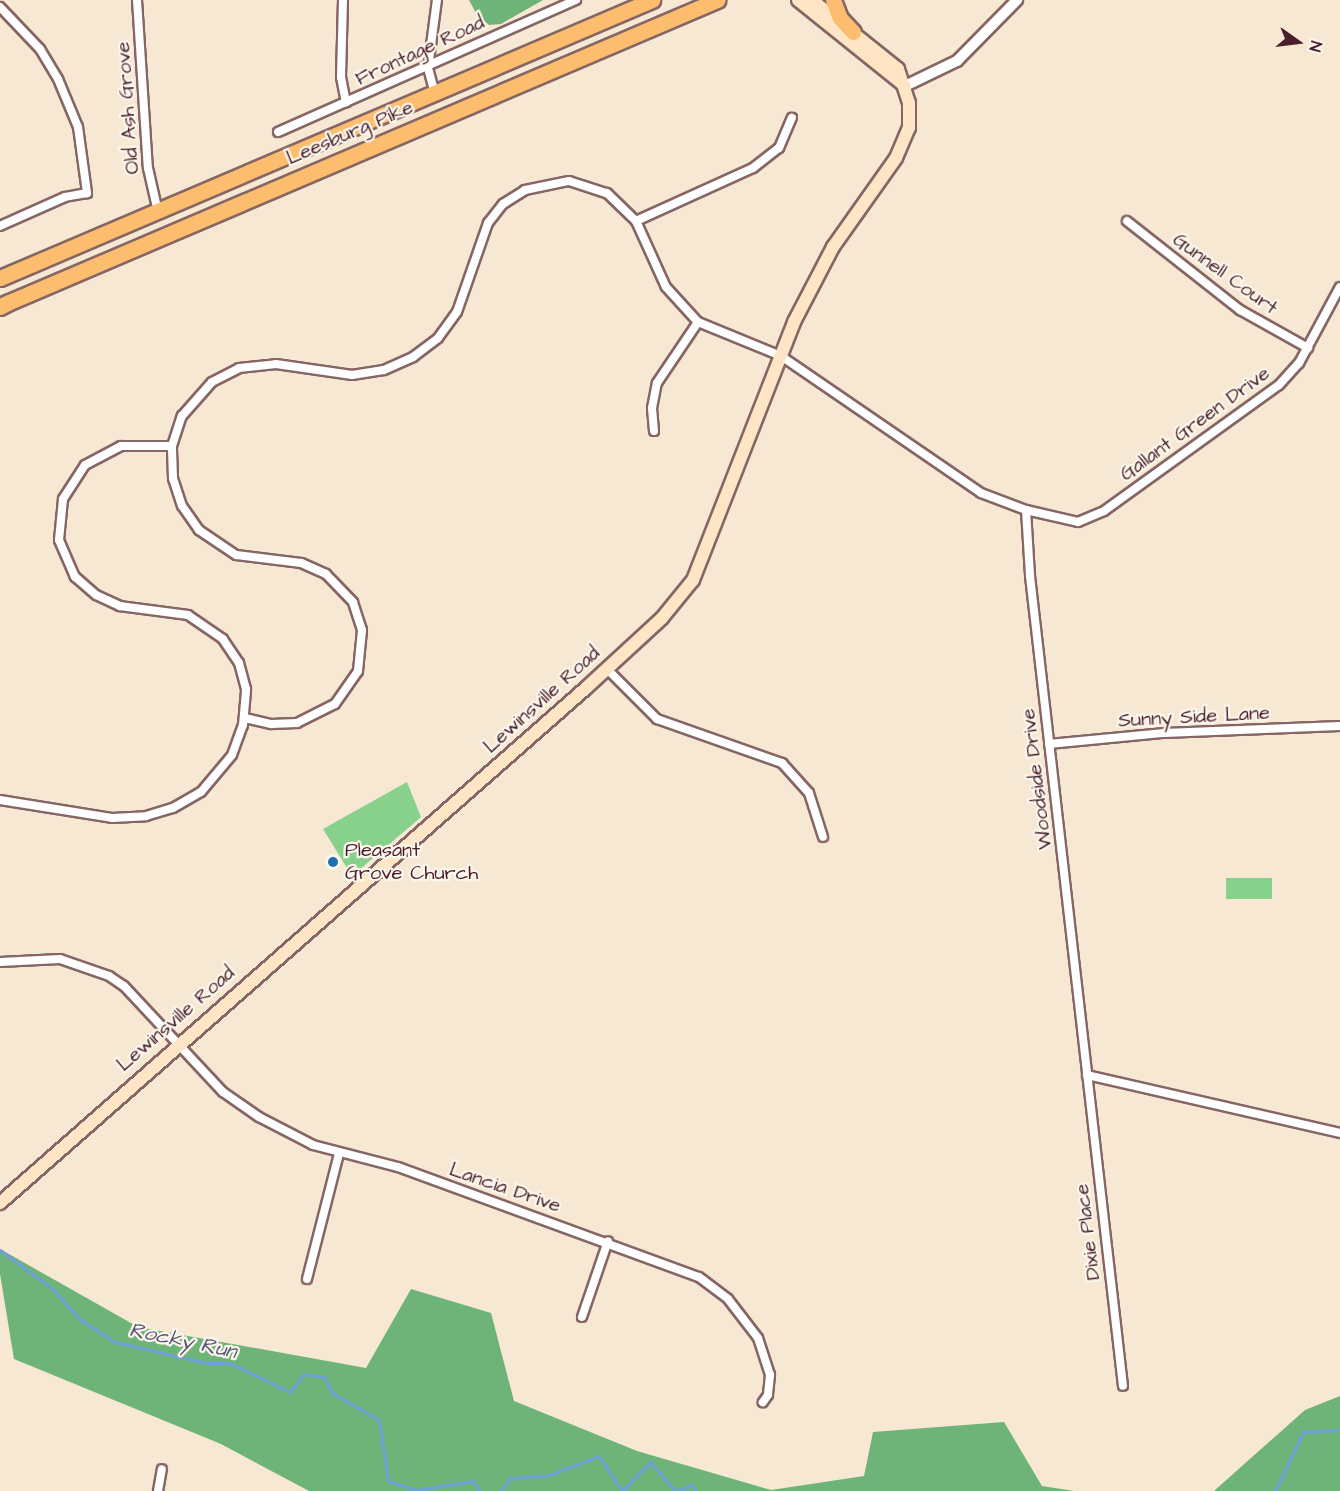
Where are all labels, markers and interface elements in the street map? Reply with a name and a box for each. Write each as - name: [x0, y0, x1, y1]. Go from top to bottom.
- street label: Frontage Road: [352, 11, 488, 91]
- north arrow: [1268, 12, 1328, 72]
- text: N: [1304, 39, 1327, 54]
- street label: Old Ash Grove: [111, 41, 145, 175]
- street label: Leesburg Pike: [283, 96, 417, 170]
- street label: Gunnell Court: [1168, 228, 1282, 320]
- street label: Gallant Green Drive: [1115, 362, 1275, 486]
- street label: Lewinsville Road: [479, 641, 605, 759]
- street label: Sunny Side Lane: [1118, 701, 1270, 733]
- street label: Woodside Drive: [1016, 707, 1058, 851]
- place label: Pleasant Grove Church: [345, 838, 478, 885]
- marker: Pleasant Grove Church: [326, 855, 340, 869]
- street label: Lewinsville Road: [112, 961, 240, 1077]
- street label: Lancia Drive: [446, 1158, 564, 1218]
- street label: Dixie Place: [1070, 1182, 1106, 1282]
- water label: Rocky Run: [127, 1317, 239, 1365]

